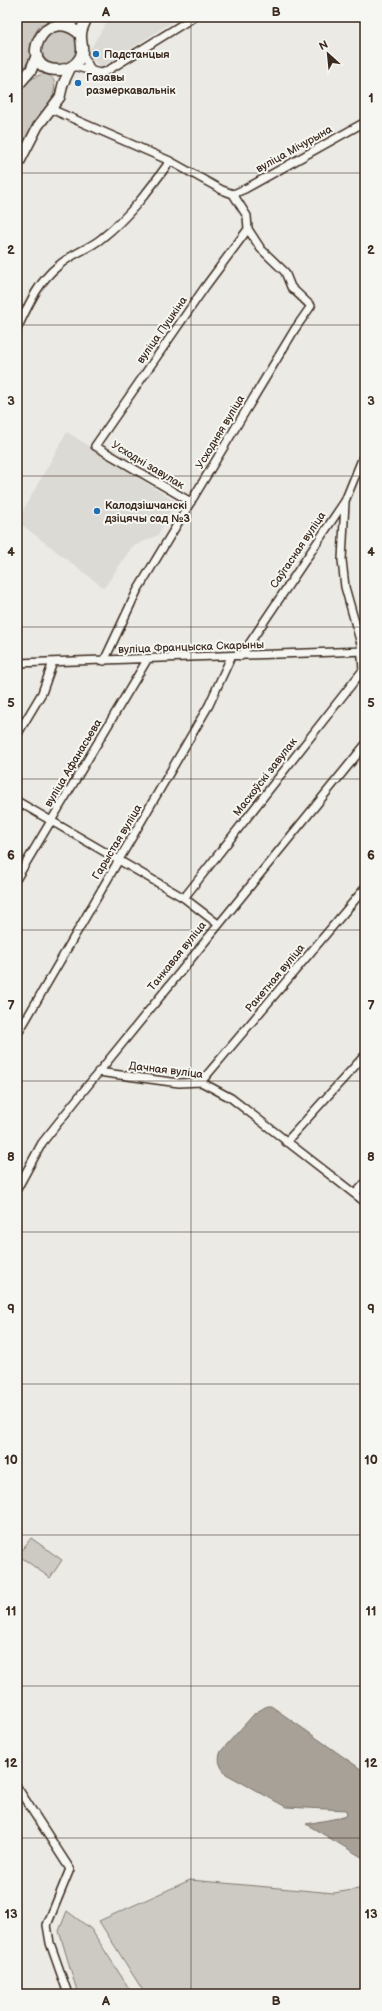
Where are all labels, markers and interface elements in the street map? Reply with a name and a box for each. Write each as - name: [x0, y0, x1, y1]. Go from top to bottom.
- text: A: [101, 4, 110, 20]
- text: B: [271, 4, 281, 20]
- north arrow: [308, 34, 348, 74]
- text: N: [317, 38, 330, 53]
- place label: Падстанцыя: [104, 48, 170, 61]
- marker: Падстанцыя: [91, 49, 101, 59]
- place label: Газавы размеркавальнік: [86, 71, 176, 97]
- marker: Газавы размеркавальнік: [73, 78, 83, 88]
- text: 1: [8, 90, 14, 106]
- text: 1: [368, 90, 374, 106]
- street label: вуліца Мічурына: [254, 122, 335, 175]
- text: 2: [7, 242, 15, 258]
- text: 2: [367, 242, 375, 258]
- street label: вуліца Пушкіна: [134, 294, 190, 366]
- street label: Усходняя вуліца: [193, 392, 247, 471]
- text: 3: [7, 393, 15, 409]
- text: 3: [367, 393, 375, 409]
- street label: Усходні завулак: [109, 438, 187, 492]
- place label: Калодзішчанскі дзіцячы сад №3: [104, 499, 191, 525]
- marker: Калодзішчанскі дзіцячы сад №3: [92, 506, 102, 516]
- street label: Саўгасная вуліца: [268, 509, 329, 591]
- text: 4: [7, 544, 15, 560]
- text: 4: [367, 544, 375, 560]
- street label: вуліца Францыска Скарыны: [118, 638, 264, 656]
- text: 5: [7, 695, 15, 711]
- text: 5: [367, 695, 375, 711]
- street label: вуліца Афанасьева: [42, 716, 105, 809]
- street label: Маскоўскі завулак: [230, 735, 300, 819]
- street label: Гарыстая вуліца: [89, 802, 145, 882]
- text: 6: [7, 847, 15, 863]
- text: 6: [367, 847, 375, 863]
- street label: Танкавая вуліца: [145, 918, 209, 993]
- street label: Ракетная вуліца: [243, 941, 308, 1015]
- text: 7: [7, 998, 15, 1014]
- text: 7: [367, 998, 375, 1014]
- street label: Дачная вуліца: [128, 1059, 204, 1081]
- text: 8: [7, 1149, 15, 1165]
- text: 8: [367, 1149, 375, 1165]
- text: 9: [7, 1301, 15, 1317]
- text: 9: [367, 1301, 375, 1317]
- text: 10: [4, 1452, 18, 1468]
- text: 10: [364, 1452, 378, 1468]
- text: 11: [6, 1603, 16, 1619]
- text: 11: [366, 1603, 376, 1619]
- text: 12: [4, 1755, 18, 1771]
- text: 12: [364, 1755, 378, 1771]
- text: 13: [4, 1906, 18, 1922]
- text: 13: [364, 1906, 378, 1922]
- text: A: [101, 1993, 110, 2009]
- text: B: [271, 1993, 281, 2009]

